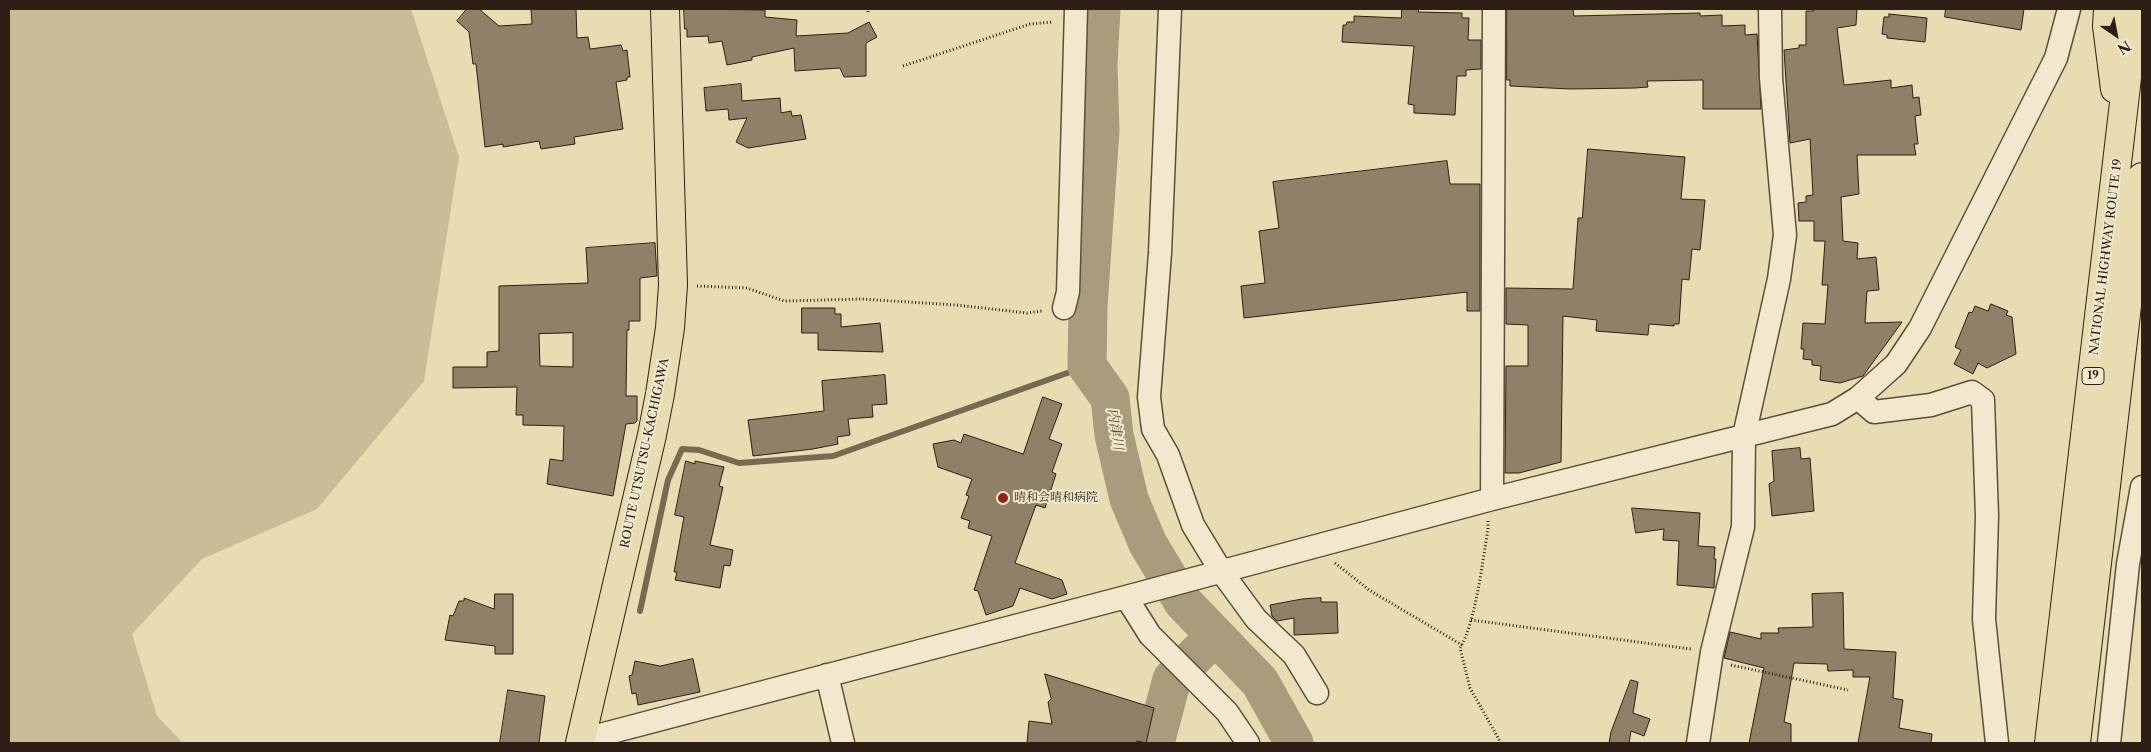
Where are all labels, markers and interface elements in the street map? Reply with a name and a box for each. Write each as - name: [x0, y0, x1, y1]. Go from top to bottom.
- north arrow: [2091, 10, 2141, 60]
- text: N: [2114, 37, 2134, 58]
- street label: NATIONAL HIGHWAY ROUTE 19: [2087, 158, 2125, 356]
- street label: ROUTE UTSUTSU-KACHIGAWA: [618, 357, 672, 549]
- road number: 19: [2082, 368, 2104, 384]
- water label: 内津川: [1104, 407, 1126, 451]
- marker: 晴和会晴和病院: [996, 491, 1010, 505]
- place label: 晴和会晴和病院: [1014, 491, 1098, 505]

